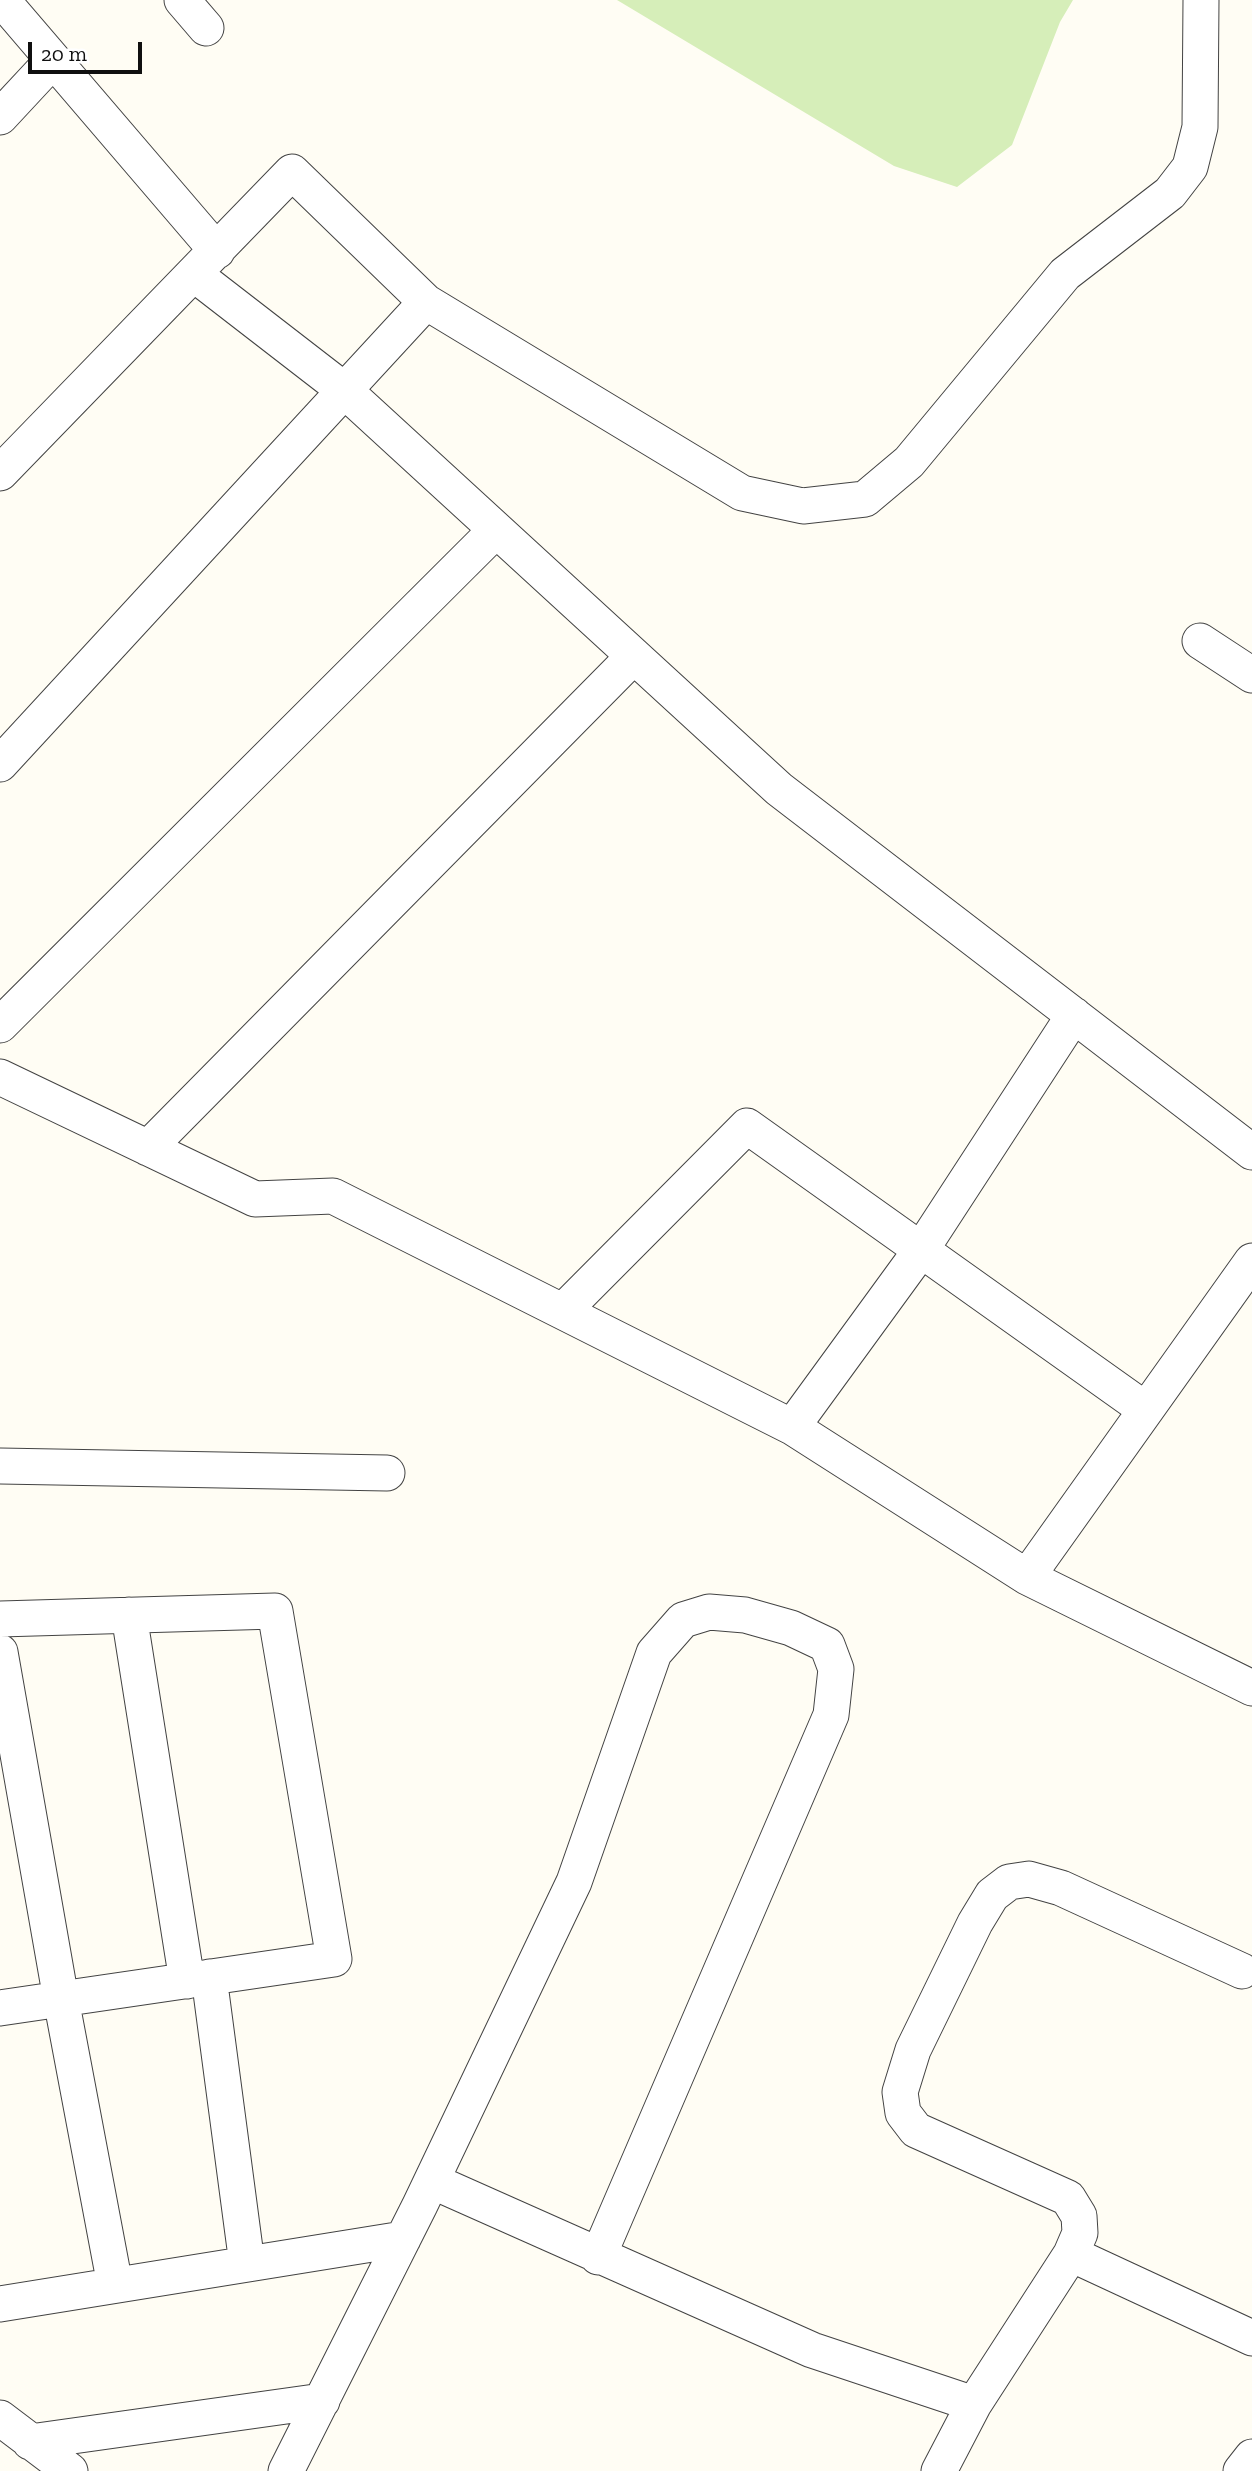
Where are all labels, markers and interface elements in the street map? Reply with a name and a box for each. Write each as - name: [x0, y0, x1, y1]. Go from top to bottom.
- scale bar: [32, 28, 145, 72]
- text: 20 m: [41, 41, 87, 66]

